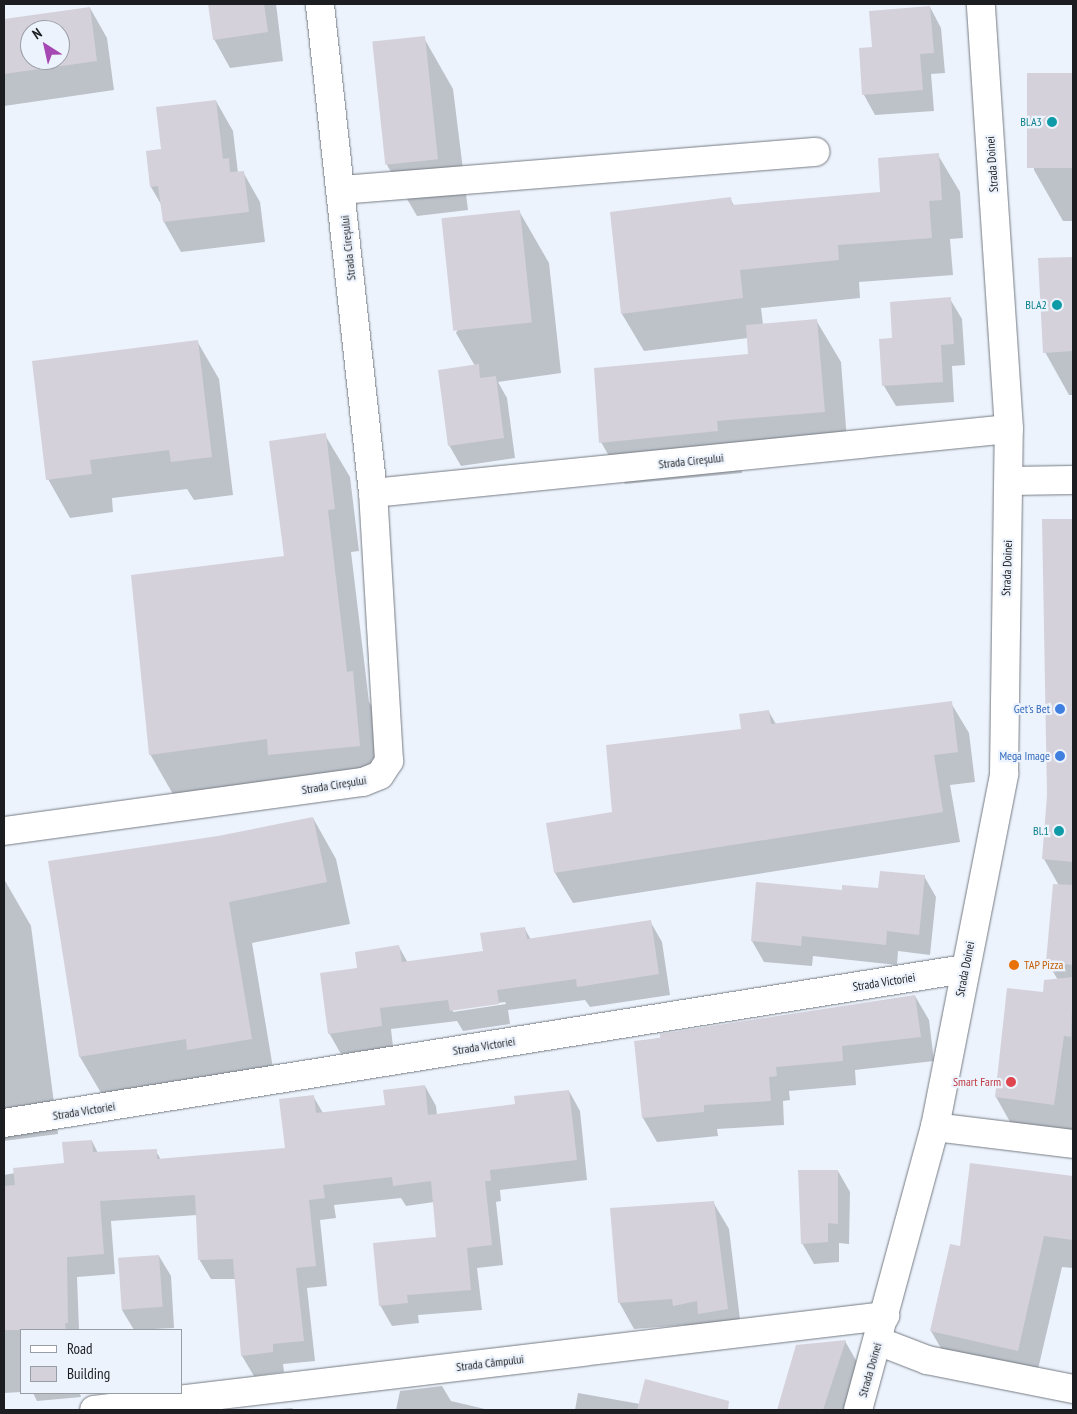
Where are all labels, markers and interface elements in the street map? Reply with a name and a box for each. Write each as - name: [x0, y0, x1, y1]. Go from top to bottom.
- north arrow: [20, 20, 70, 70]
- text: N: [29, 24, 45, 43]
- place label: Bl.A3: [1020, 115, 1042, 129]
- marker: Bl.A3: [1046, 116, 1058, 128]
- street label: Strada Doinei: [983, 136, 1001, 192]
- street label: Strada Cireșului: [337, 215, 359, 281]
- place label: Bl.A2: [1025, 298, 1047, 312]
- marker: Bl.A2: [1051, 299, 1063, 311]
- street label: Strada Cireșului: [658, 450, 724, 472]
- street label: Strada Doinei: [999, 540, 1015, 596]
- place label: Get's Bet: [1014, 702, 1050, 716]
- marker: Get's Bet: [1054, 703, 1066, 715]
- place label: Mega Image: [999, 749, 1050, 763]
- marker: Mega Image: [1054, 750, 1066, 762]
- street label: Strada Cireșului: [301, 773, 367, 797]
- place label: Bl.1: [1033, 824, 1049, 838]
- marker: Bl.1: [1053, 825, 1065, 837]
- street label: Strada Doinei: [953, 940, 977, 998]
- place label: TAP Pizza: [1024, 958, 1064, 972]
- marker: TAP Pizza: [1008, 959, 1020, 971]
- street label: Strada Victoriei: [852, 970, 916, 994]
- street label: Strada Victoriei: [452, 1034, 516, 1058]
- place label: Smart Farm: [953, 1075, 1001, 1089]
- marker: Smart Farm: [1005, 1076, 1017, 1088]
- street label: Strada Victoriei: [52, 1099, 116, 1123]
- legend: [20, 1329, 182, 1394]
- text: Road: [67, 1339, 93, 1358]
- street label: Strada Doinei: [855, 1341, 885, 1399]
- street label: Strada Câmpului: [455, 1352, 525, 1374]
- text: Building: [67, 1364, 110, 1383]

